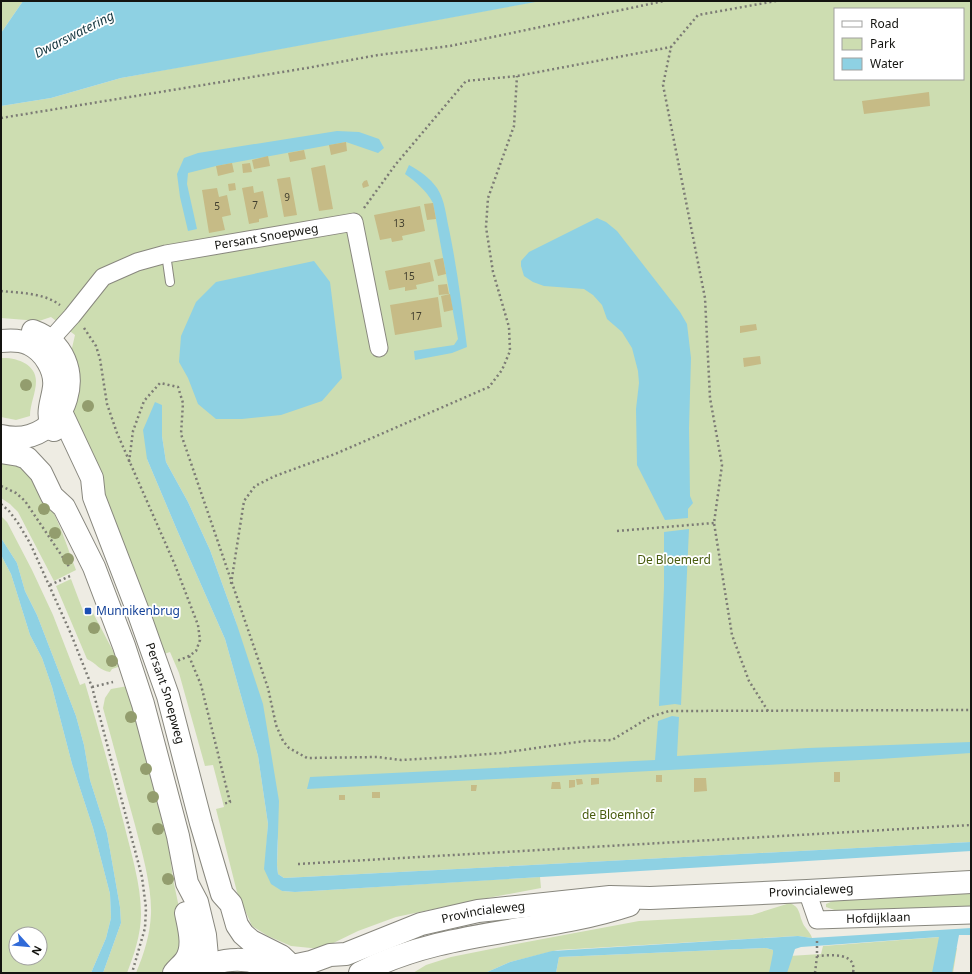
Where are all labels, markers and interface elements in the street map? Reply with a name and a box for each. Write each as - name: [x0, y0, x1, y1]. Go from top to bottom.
- water label: Dwarswatering: [31, 6, 117, 62]
- legend: [834, 8, 964, 80]
- text: Road: [870, 15, 899, 32]
- text: Park: [870, 35, 896, 52]
- text: Water: [870, 55, 904, 72]
- house number: 9: [284, 190, 290, 204]
- house number: 7: [252, 198, 258, 212]
- house number: 5: [214, 199, 220, 213]
- house number: 13: [393, 216, 405, 230]
- street label: Persant Snoepweg: [213, 219, 320, 254]
- house number: 15: [403, 269, 415, 283]
- house number: 17: [410, 309, 422, 323]
- park label: De Bloemerd: [637, 551, 711, 568]
- place label: Munnikenbrug: [96, 602, 180, 619]
- marker: Munnikenbrug: [83, 606, 93, 616]
- street label: Persant Snoepweg: [142, 640, 189, 746]
- park label: de Bloemhof: [582, 806, 655, 823]
- street label: Provincialeweg: [769, 879, 854, 901]
- street label: Provincialeweg: [440, 897, 526, 927]
- street label: Hofdijklaan: [846, 908, 911, 927]
- north arrow: [8, 926, 48, 966]
- text: N: [29, 943, 46, 958]

